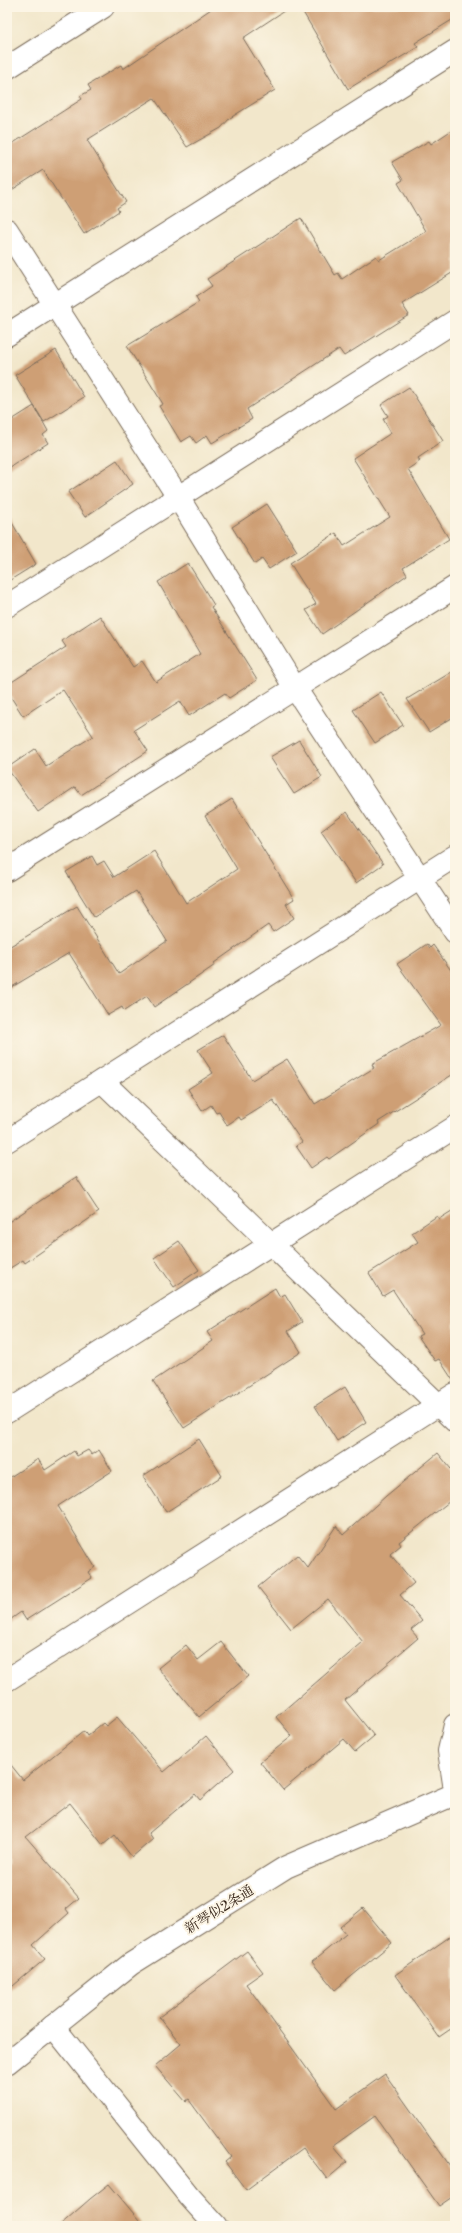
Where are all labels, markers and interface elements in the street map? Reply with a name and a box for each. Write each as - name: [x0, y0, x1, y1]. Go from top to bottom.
- street label: 新琴似2条通: [182, 1882, 257, 1938]

